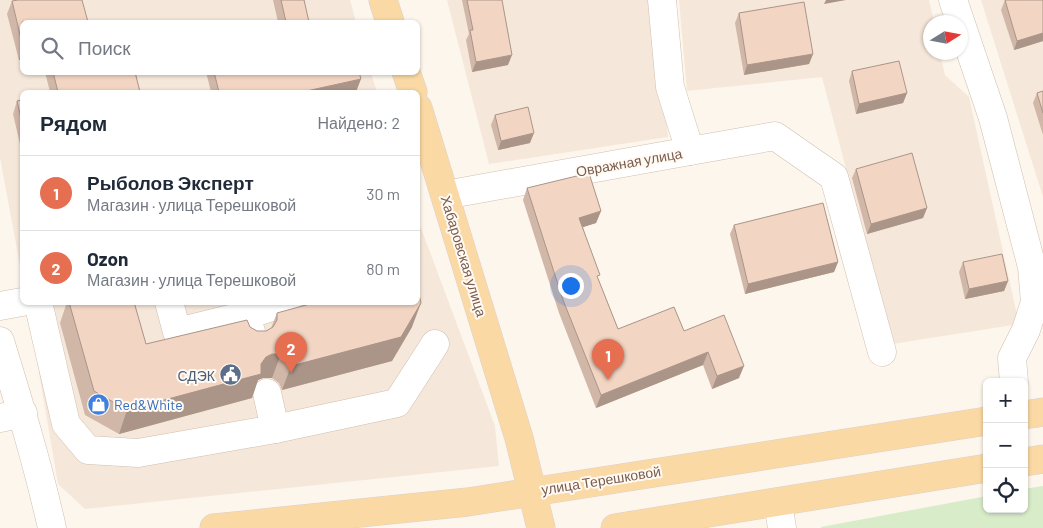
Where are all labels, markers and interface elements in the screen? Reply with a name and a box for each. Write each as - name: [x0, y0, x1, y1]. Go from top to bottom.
- north arrow: [923, 15, 968, 60]
- search box: [20, 20, 420, 75]
- icon: search: [38, 34, 66, 62]
- text: Поиск: [78, 36, 131, 59]
- text: Рядом: [40, 110, 107, 135]
- text: Найдено: 2: [317, 113, 400, 132]
- street label: Овражная улица: [575, 144, 684, 180]
- text: Рыболов Эксперт: [87, 171, 254, 194]
- text: 1: [53, 184, 59, 203]
- text: 30 m: [366, 184, 400, 203]
- street label: Хабаровская улица: [438, 193, 491, 319]
- text: Магазин · улица Терешковой: [87, 195, 296, 214]
- text: Ozon: [87, 247, 129, 270]
- text: 2: [52, 259, 60, 278]
- text: 80 m: [366, 259, 400, 278]
- text: Магазин · улица Терешковой: [87, 270, 296, 289]
- your location: [558, 273, 584, 299]
- pin: 2: [275, 332, 307, 373]
- pin: 1: [592, 339, 624, 380]
- public building icon: СДЭК: [219, 363, 243, 387]
- place label: СДЭК: [177, 367, 216, 384]
- map controls: [983, 378, 1028, 513]
- button: +: [983, 378, 1028, 423]
- shop icon: Red&White: [86, 392, 110, 416]
- place label: Red&White: [114, 396, 183, 413]
- button: −: [983, 423, 1028, 468]
- street label: улица Терешковой: [540, 462, 662, 498]
- button: locate: [983, 468, 1028, 513]

